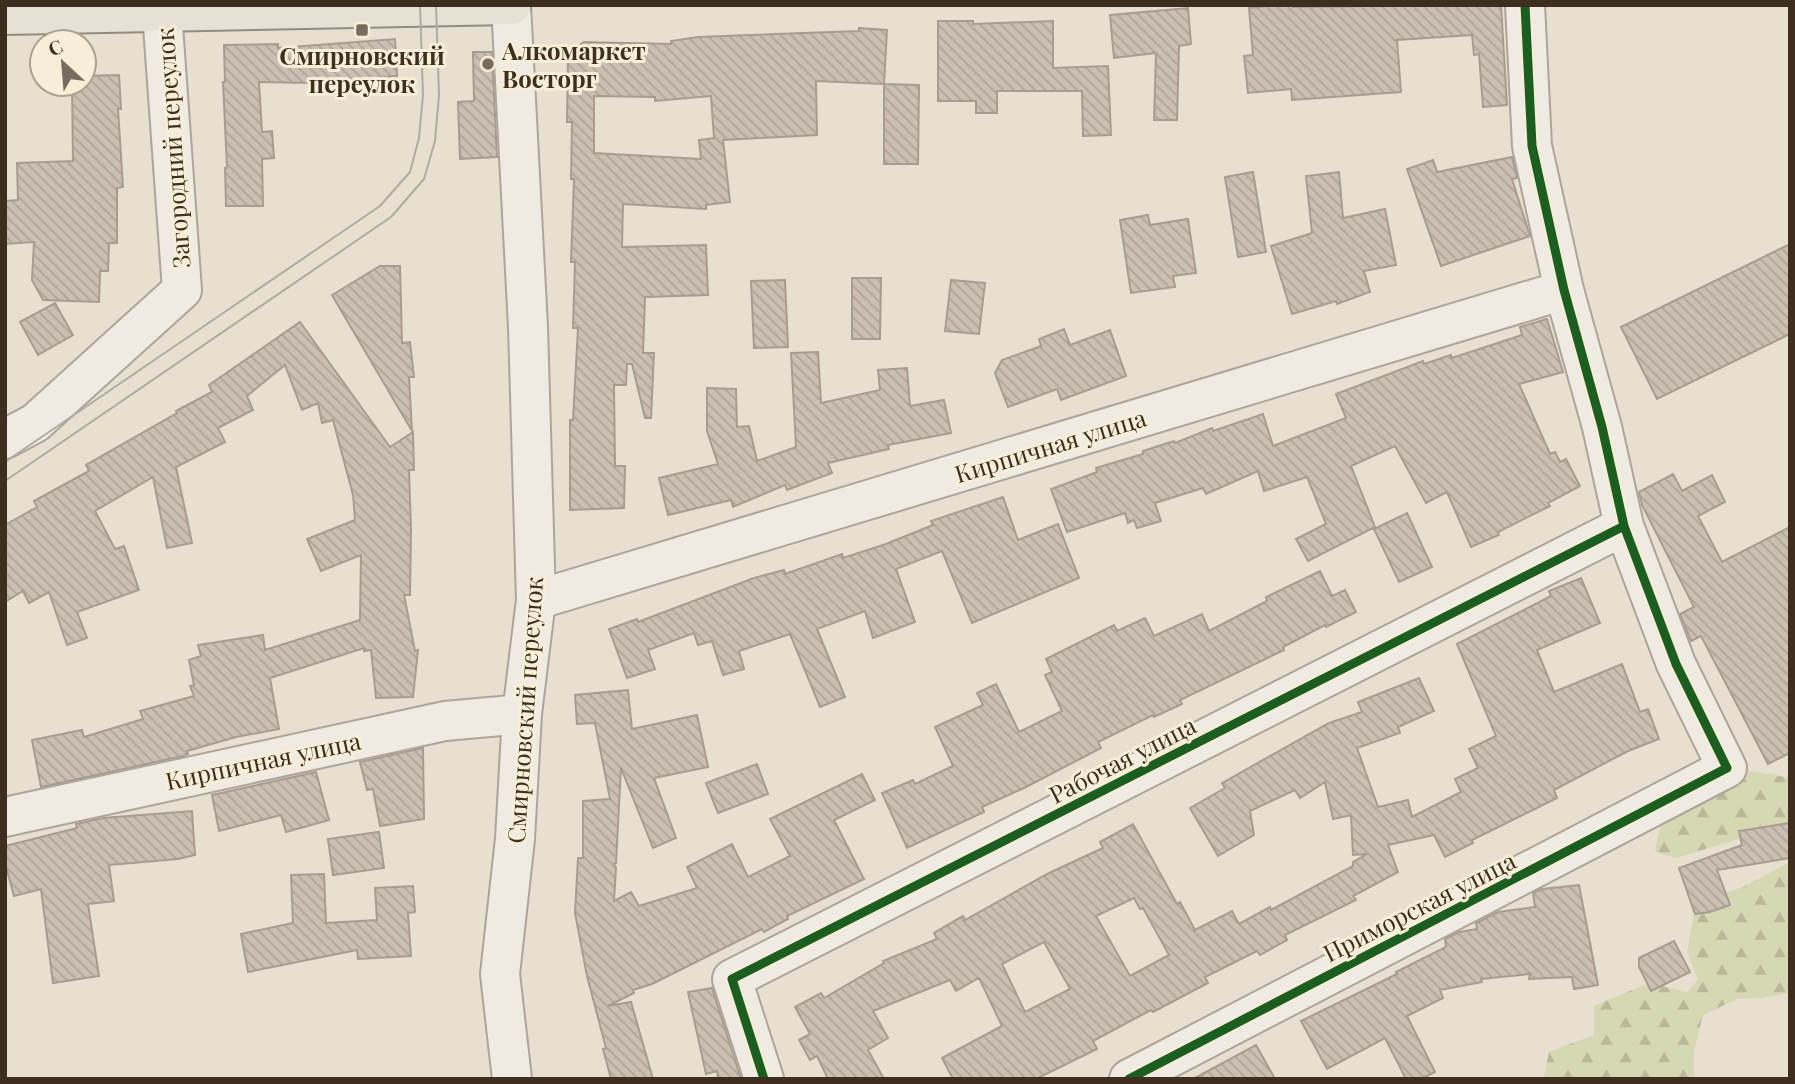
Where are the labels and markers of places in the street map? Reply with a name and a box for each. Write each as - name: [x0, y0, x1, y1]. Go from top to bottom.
- marker: Смирновский переулок: [354, 22, 370, 38]
- place label: Алкомаркет Восторг: [501, 34, 646, 94]
- place label: Смирновский переулок: [279, 39, 445, 99]
- marker: Алкомаркет Восторг: [480, 56, 496, 72]

